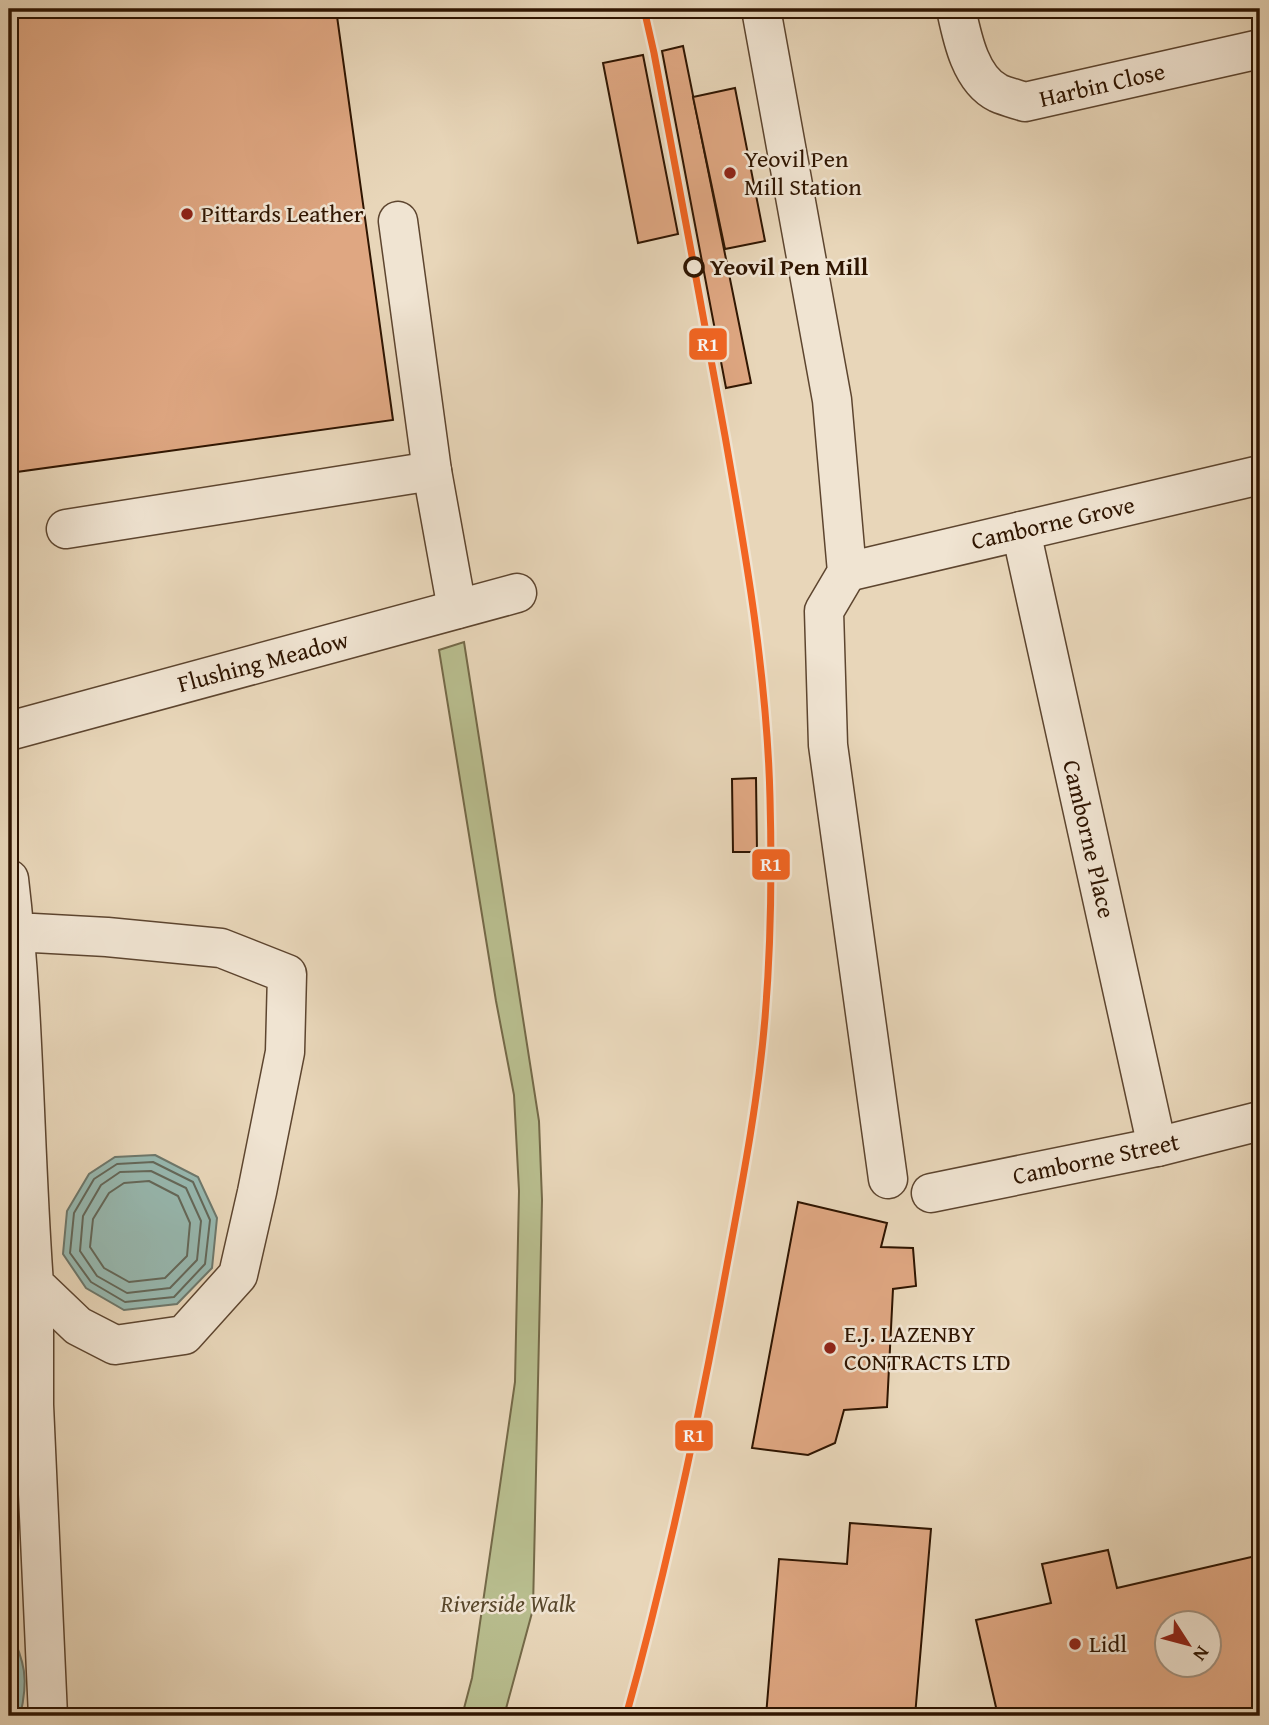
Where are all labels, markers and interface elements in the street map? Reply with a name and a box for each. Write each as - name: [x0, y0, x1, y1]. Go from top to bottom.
- street label: Harbin Close: [1036, 53, 1168, 116]
- place label: Yeovil Pen Mill Station: [744, 141, 862, 204]
- marker: Yeovil Pen Mill Station: [722, 165, 738, 181]
- place label: Pittards Leather: [201, 196, 364, 231]
- marker: Pittards Leather: [179, 206, 195, 222]
- place label: Yeovil Pen Mill: [710, 249, 869, 284]
- marker: Yeovil Pen Mill: [684, 257, 704, 277]
- line badge: R1: [688, 327, 728, 361]
- text: R1: [697, 330, 719, 358]
- street label: Camborne Grove: [968, 487, 1138, 558]
- street label: Flushing Meadow: [173, 622, 352, 701]
- street label: Camborne Place: [1054, 756, 1125, 921]
- line badge: R1: [751, 848, 791, 881]
- text: R1: [760, 850, 782, 878]
- street label: Camborne Street: [1009, 1124, 1183, 1193]
- place label: E.J. LAZENBY CONTRACTS LTD: [844, 1316, 1011, 1379]
- marker: E.J. LAZENBY CONTRACTS LTD: [822, 1340, 838, 1356]
- line badge: R1: [674, 1419, 714, 1452]
- text: R1: [683, 1421, 705, 1449]
- park label: Riverside Walk: [440, 1586, 576, 1621]
- north arrow: [1154, 1610, 1224, 1680]
- place label: Lidl: [1089, 1626, 1127, 1661]
- marker: Lidl: [1067, 1636, 1083, 1652]
- text: N: [1187, 1641, 1217, 1668]

